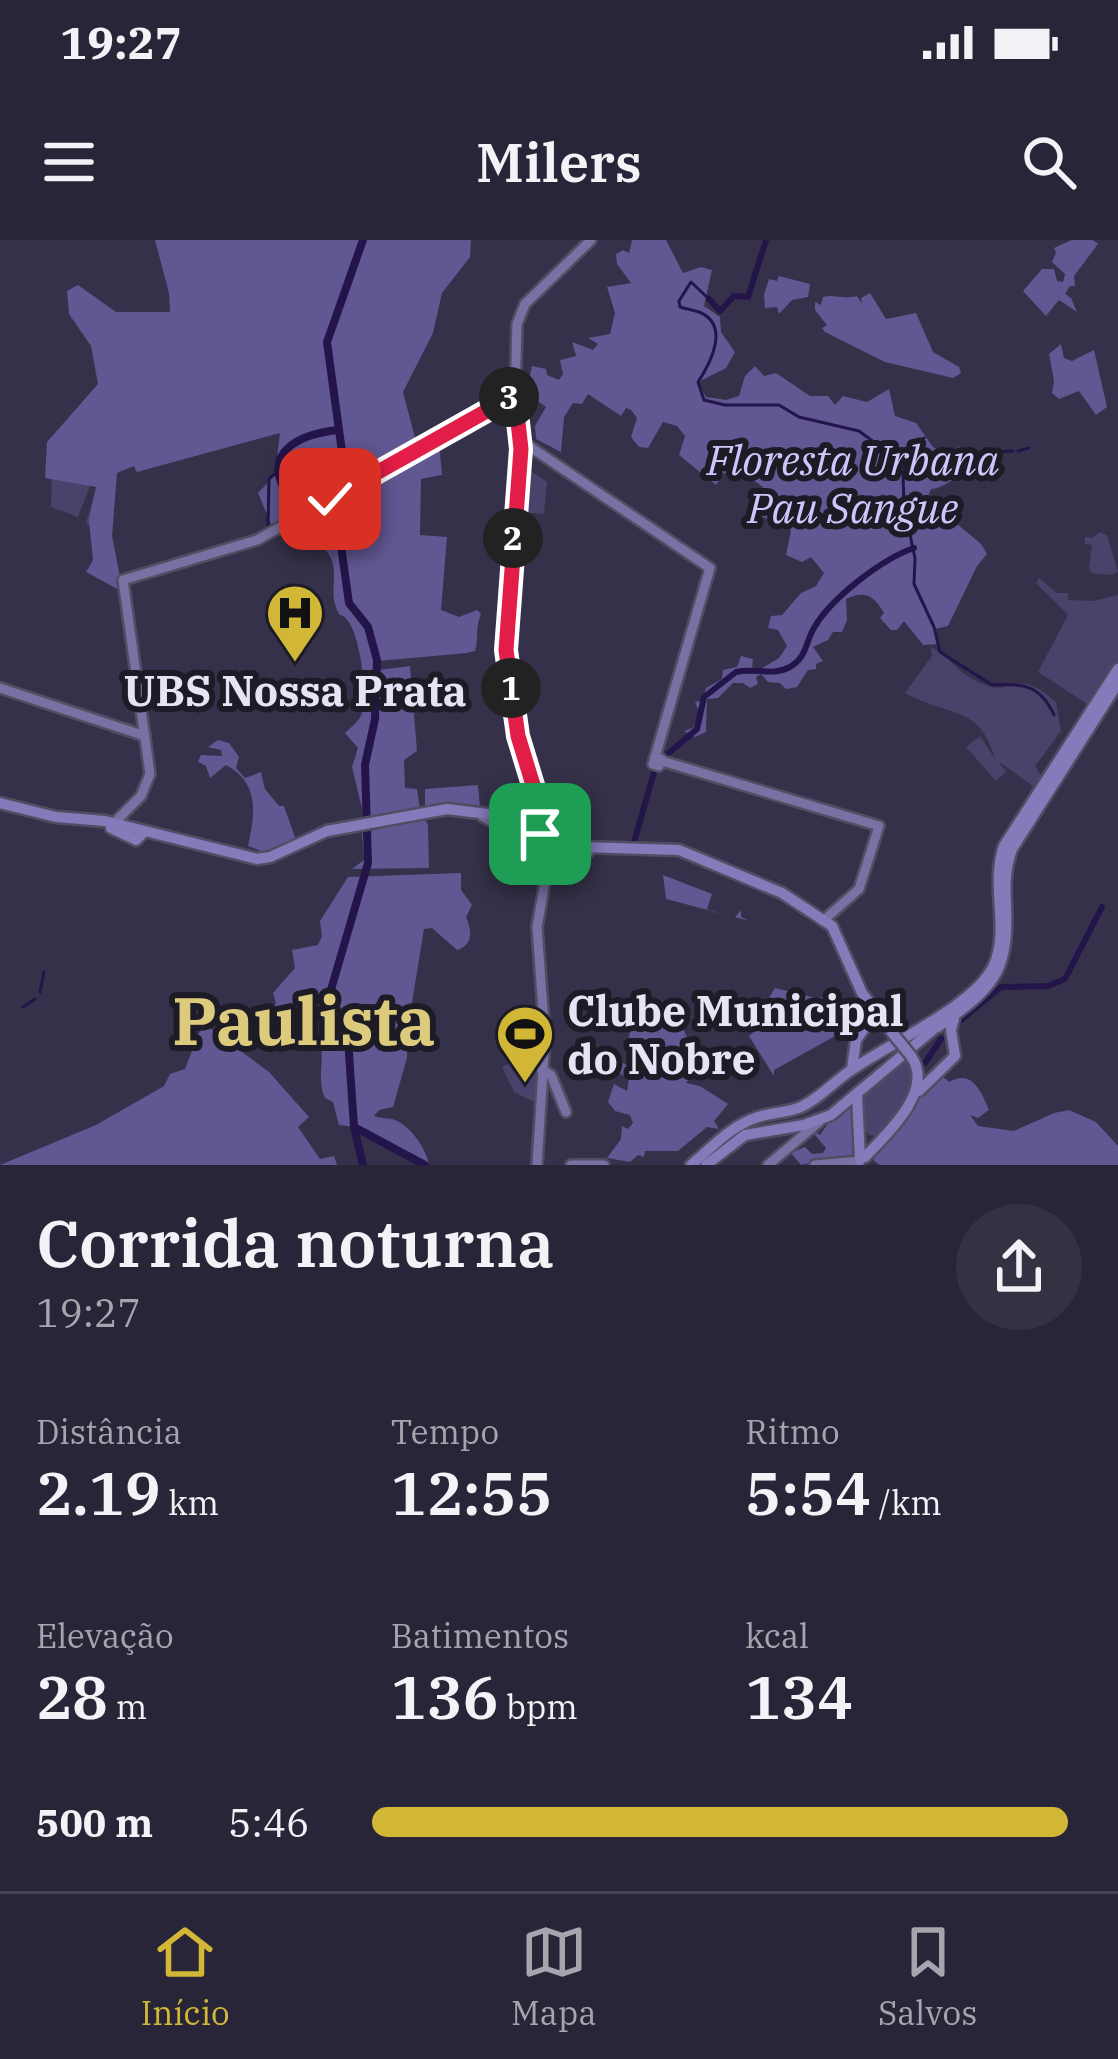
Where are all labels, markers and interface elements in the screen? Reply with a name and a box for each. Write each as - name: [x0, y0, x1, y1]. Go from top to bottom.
- text: 19:27: [60, 13, 182, 71]
- text: Milers: [476, 127, 642, 197]
- icon: menu: [36, 129, 102, 195]
- icon: search: [1016, 129, 1082, 195]
- pin: 3: [479, 367, 539, 427]
- text: 3: [499, 375, 519, 418]
- park label: Floresta Urbana Pau Sangue: [706, 432, 999, 535]
- pin: [279, 448, 381, 550]
- icon: check: [297, 466, 363, 532]
- pin: 2: [483, 508, 543, 568]
- text: 2: [503, 516, 523, 559]
- hospital icon: UBS Nossa Prata: [264, 582, 326, 664]
- pin: 1: [481, 658, 541, 718]
- place label: UBS Nossa Prata: [123, 663, 467, 718]
- text: 1: [501, 666, 521, 709]
- pin: [489, 783, 591, 885]
- icon: arrive: [507, 801, 573, 867]
- district label: Paulista: [172, 977, 436, 1063]
- place label: Clube Municipal do Nobre: [567, 983, 904, 1086]
- sports icon: Clube Municipal do Nobre: [494, 1003, 556, 1085]
- text: Corrida noturna: [36, 1199, 555, 1285]
- button: share: [956, 1204, 1082, 1330]
- text: 19:27: [36, 1287, 141, 1338]
- text: Distância: [36, 1410, 182, 1453]
- text: Tempo: [391, 1410, 499, 1453]
- text: Ritmo: [745, 1410, 840, 1453]
- text: 2.19: [36, 1453, 161, 1532]
- text: 12:55: [391, 1453, 553, 1532]
- text: 5:54: [745, 1453, 871, 1532]
- text: km: [161, 1481, 219, 1524]
- text: /km: [871, 1481, 942, 1524]
- text: Elevação: [36, 1614, 174, 1657]
- text: Batimentos: [391, 1614, 569, 1657]
- text: kcal: [745, 1614, 809, 1657]
- text: 28: [36, 1657, 108, 1736]
- text: 136: [391, 1657, 499, 1736]
- text: 134: [745, 1657, 853, 1736]
- text: m: [108, 1685, 147, 1728]
- text: bpm: [499, 1685, 578, 1728]
- text: 500 m: [36, 1797, 153, 1848]
- text: 5:46: [228, 1797, 309, 1848]
- tab: Início: [141, 1919, 230, 2034]
- tab: Mapa: [511, 1919, 596, 2034]
- tab: Salvos: [878, 1919, 977, 2034]

